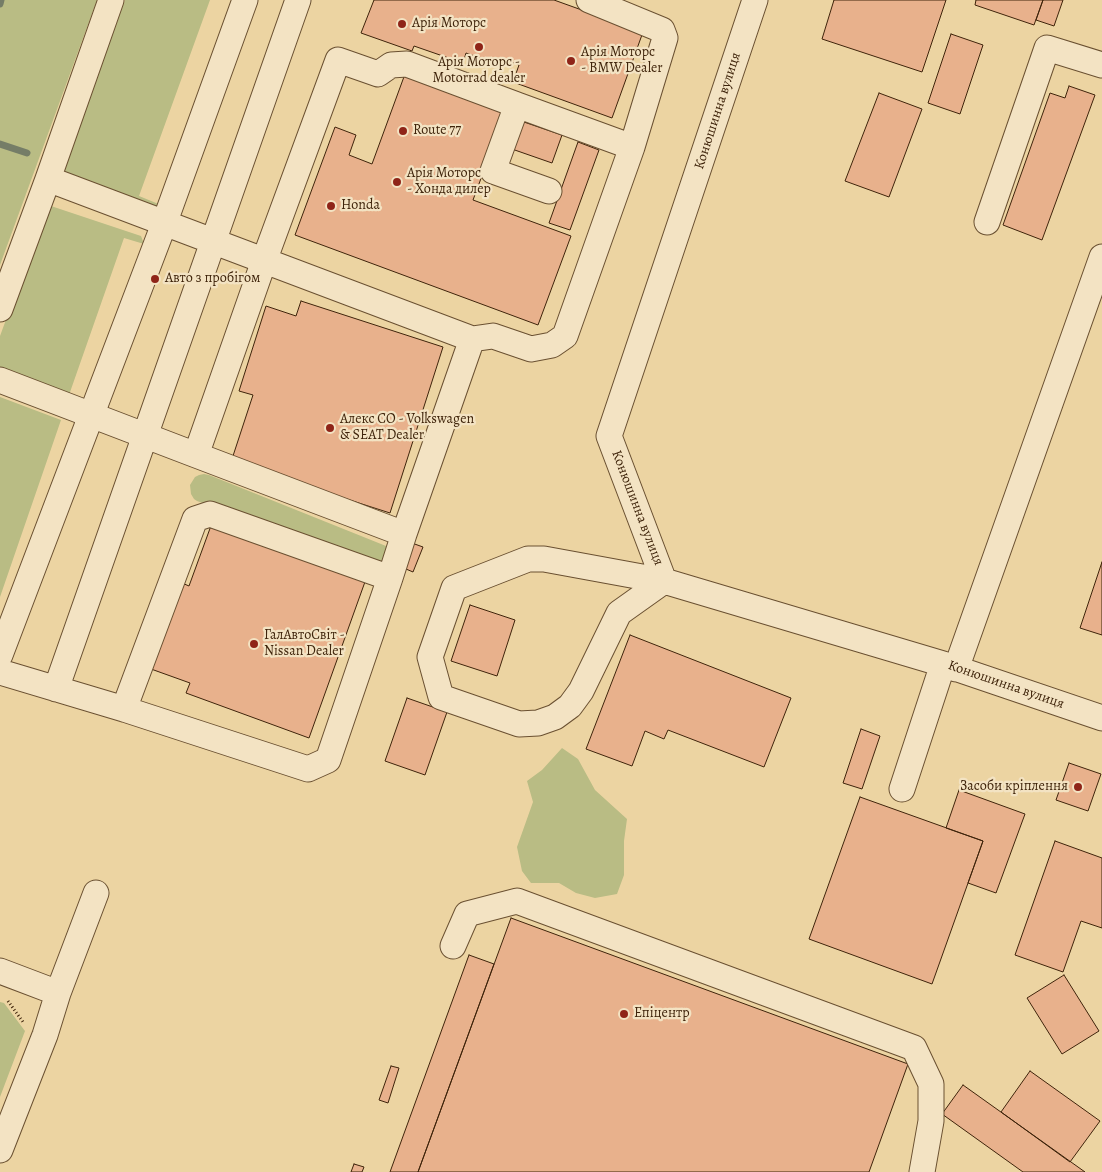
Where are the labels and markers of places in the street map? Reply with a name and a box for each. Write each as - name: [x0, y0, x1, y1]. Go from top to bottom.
- place label: Арія Моторс: [412, 16, 486, 32]
- marker: Арія Моторс: [396, 18, 408, 30]
- marker: Арія Моторс - Motorrad dealer: [473, 41, 485, 53]
- place label: Арія Моторс - BMW Dealer: [581, 45, 663, 78]
- place label: Арія Моторс - Motorrad dealer: [433, 55, 525, 88]
- marker: Арія Моторс - BMW Dealer: [565, 55, 577, 67]
- place label: Route 77: [413, 123, 461, 139]
- marker: Route 77: [397, 125, 409, 137]
- place label: Арія Моторс - Хонда дилер: [407, 166, 491, 198]
- marker: Арія Моторс - Хонда дилер: [391, 176, 403, 188]
- place label: Honda: [341, 198, 380, 214]
- marker: Honda: [325, 200, 337, 212]
- place label: Авто з пробігом: [165, 271, 260, 287]
- marker: Авто з пробігом: [149, 273, 161, 285]
- place label: Алекс CO - Volkswagen & SEAT Dealer: [340, 412, 474, 444]
- marker: Алекс CO - Volkswagen & SEAT Dealer: [324, 422, 336, 434]
- place label: ГалАвтоСвіт - Nissan Dealer: [264, 628, 345, 660]
- marker: ГалАвтоСвіт - Nissan Dealer: [248, 638, 260, 650]
- place label: Засоби кріплення: [960, 779, 1068, 795]
- marker: Засоби кріплення: [1072, 781, 1084, 793]
- place label: Епіцентр: [634, 1006, 690, 1022]
- marker: Епіцентр: [618, 1008, 630, 1020]

